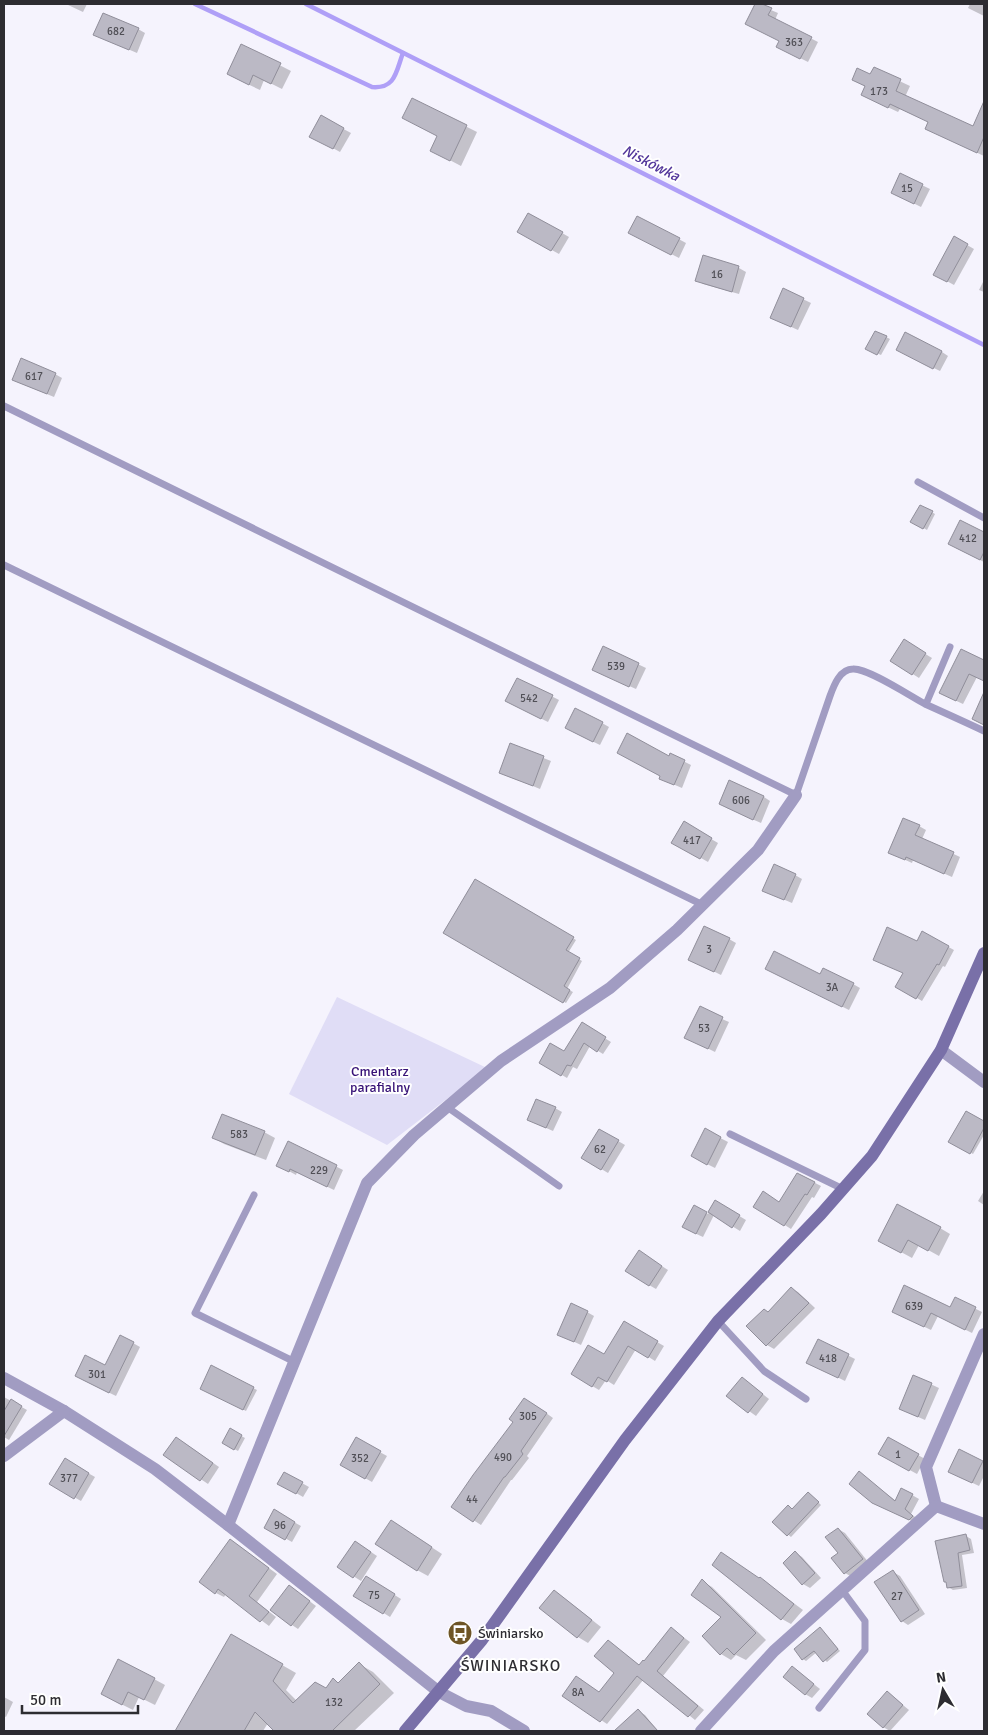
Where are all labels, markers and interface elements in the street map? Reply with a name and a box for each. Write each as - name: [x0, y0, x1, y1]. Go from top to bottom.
- house number: 682: [107, 25, 125, 38]
- house number: 363: [785, 36, 803, 49]
- house number: 173: [870, 85, 888, 98]
- water label: Niskówka: [619, 141, 683, 185]
- house number: 15: [901, 182, 913, 195]
- house number: 16: [711, 268, 723, 281]
- house number: 617: [25, 370, 43, 383]
- house number: 412: [959, 532, 977, 545]
- house number: 539: [607, 660, 625, 673]
- house number: 542: [520, 692, 538, 705]
- house number: 606: [732, 794, 750, 807]
- house number: 417: [683, 834, 701, 847]
- house number: 3: [706, 943, 712, 956]
- house number: 3A: [826, 981, 839, 994]
- house number: 53: [698, 1022, 710, 1035]
- park label: Cmentarz parafialny: [350, 1063, 410, 1096]
- house number: 583: [230, 1128, 248, 1141]
- house number: 62: [594, 1143, 606, 1156]
- house number: 229: [310, 1164, 328, 1177]
- house number: 639: [905, 1300, 923, 1313]
- house number: 418: [819, 1352, 837, 1365]
- house number: 301: [88, 1368, 106, 1381]
- house number: 305: [519, 1410, 537, 1423]
- house number: 1: [895, 1448, 901, 1461]
- house number: 490: [494, 1451, 512, 1464]
- house number: 352: [351, 1452, 369, 1465]
- house number: 377: [60, 1472, 78, 1485]
- house number: 44: [466, 1493, 478, 1506]
- house number: 96: [274, 1519, 286, 1532]
- house number: 75: [368, 1589, 380, 1602]
- house number: 27: [891, 1590, 903, 1603]
- bus stop icon: Świniarsko: [447, 1620, 473, 1646]
- place label: Świniarsko: [478, 1625, 543, 1642]
- district label: ŚWINIARSKO: [461, 1656, 561, 1676]
- north arrow: [918, 1665, 968, 1715]
- text: N: [935, 1668, 947, 1687]
- scale bar: [22, 1682, 139, 1714]
- house number: 8A: [572, 1686, 585, 1699]
- text: 50 m: [30, 1691, 61, 1709]
- house number: 132: [325, 1696, 343, 1709]

